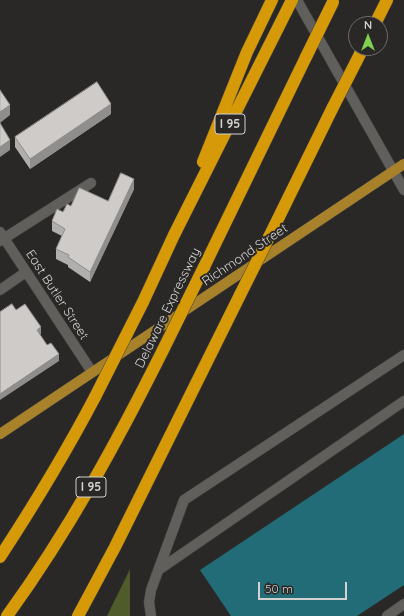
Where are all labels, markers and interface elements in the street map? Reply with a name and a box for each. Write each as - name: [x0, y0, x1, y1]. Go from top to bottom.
- north arrow: [348, 16, 388, 56]
- text: N: [364, 18, 372, 32]
- road number: I 95: [215, 114, 245, 134]
- street label: Richmond Street: [199, 221, 291, 289]
- street label: Delaware Expressway: [132, 245, 204, 371]
- street label: East Butler Street: [22, 247, 92, 343]
- road number: I 95: [76, 477, 106, 497]
- scale bar: [260, 574, 349, 600]
- text: 50 m: [265, 581, 293, 596]

